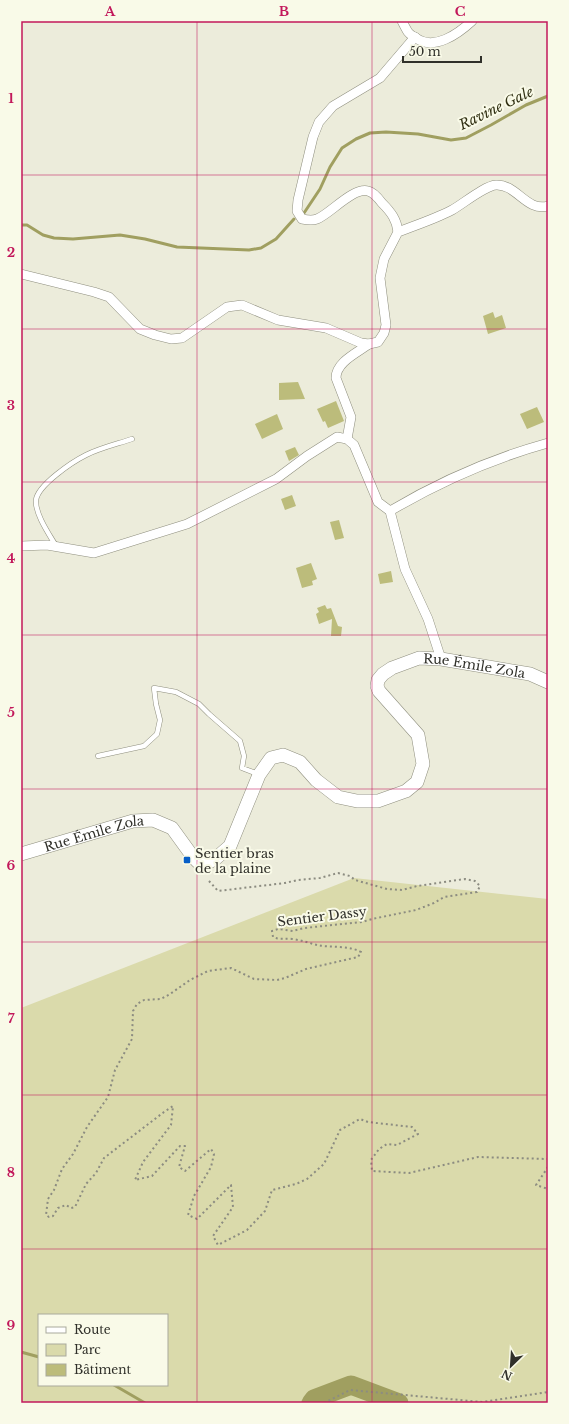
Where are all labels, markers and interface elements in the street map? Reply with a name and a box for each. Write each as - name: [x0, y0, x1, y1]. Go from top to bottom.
- text: A: [104, 3, 116, 20]
- text: B: [279, 3, 289, 20]
- text: C: [455, 3, 466, 20]
- scale bar: [403, 38, 481, 64]
- text: 50 m: [409, 44, 441, 59]
- water label: Ravine Gale: [455, 82, 537, 134]
- text: 1: [8, 90, 14, 107]
- text: 2: [7, 244, 15, 261]
- text: 3: [7, 397, 15, 414]
- text: 4: [7, 550, 16, 567]
- street label: Rue Émile Zola: [423, 650, 527, 682]
- text: 5: [7, 704, 15, 721]
- street label: Rue Émile Zola: [42, 812, 145, 856]
- place label: Sentier bras de la plaine: [195, 845, 274, 877]
- marker: Sentier bras de la plaine: [182, 855, 192, 865]
- text: 6: [7, 857, 16, 874]
- street label: Sentier Dassy: [276, 903, 368, 930]
- text: 7: [8, 1010, 15, 1027]
- text: 8: [7, 1164, 15, 1181]
- legend: [38, 1314, 168, 1386]
- text: 9: [7, 1317, 16, 1334]
- text: Route: [74, 1322, 111, 1337]
- text: Parc: [74, 1342, 101, 1357]
- north arrow: [491, 1346, 531, 1386]
- text: Bâtiment: [74, 1362, 132, 1377]
- text: N: [499, 1366, 514, 1384]

